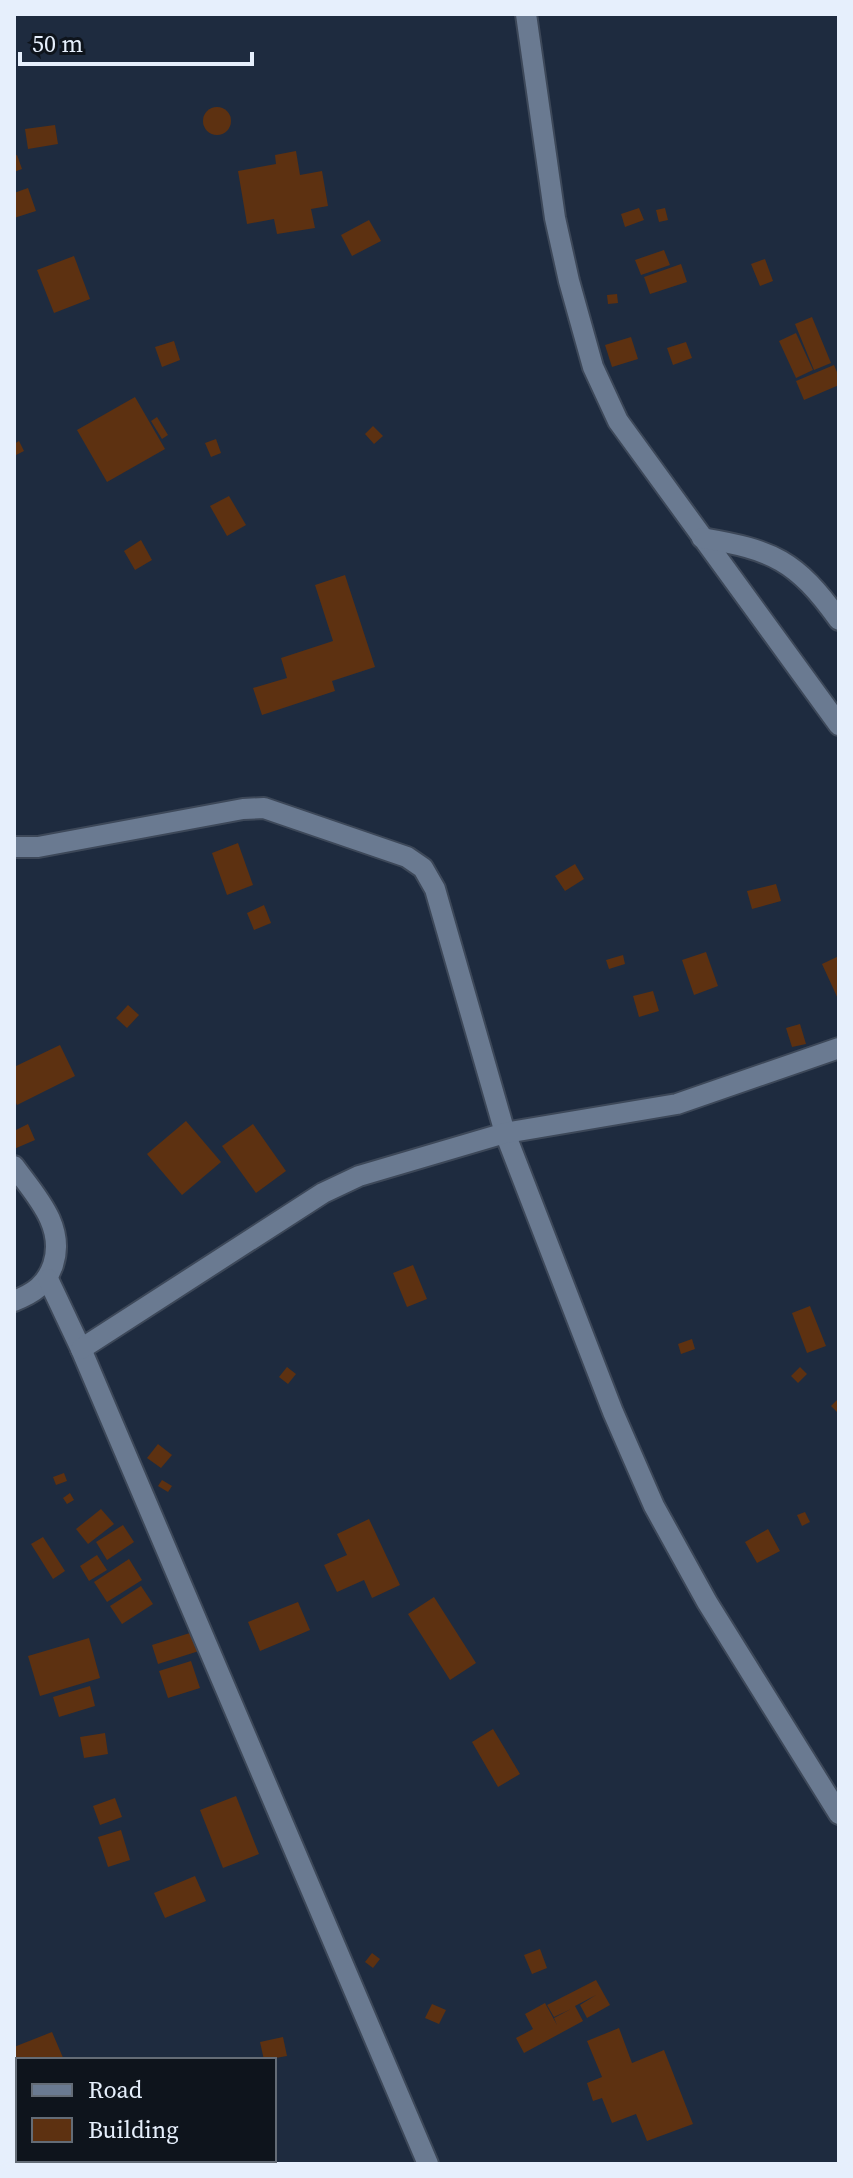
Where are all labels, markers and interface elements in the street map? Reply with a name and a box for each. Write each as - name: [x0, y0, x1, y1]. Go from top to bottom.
- scale bar: [20, 16, 252, 66]
- text: 50 m: [32, 27, 83, 60]
- legend: [16, 2058, 276, 2162]
- text: Road: [88, 2073, 143, 2106]
- text: Building: [88, 2113, 179, 2146]

